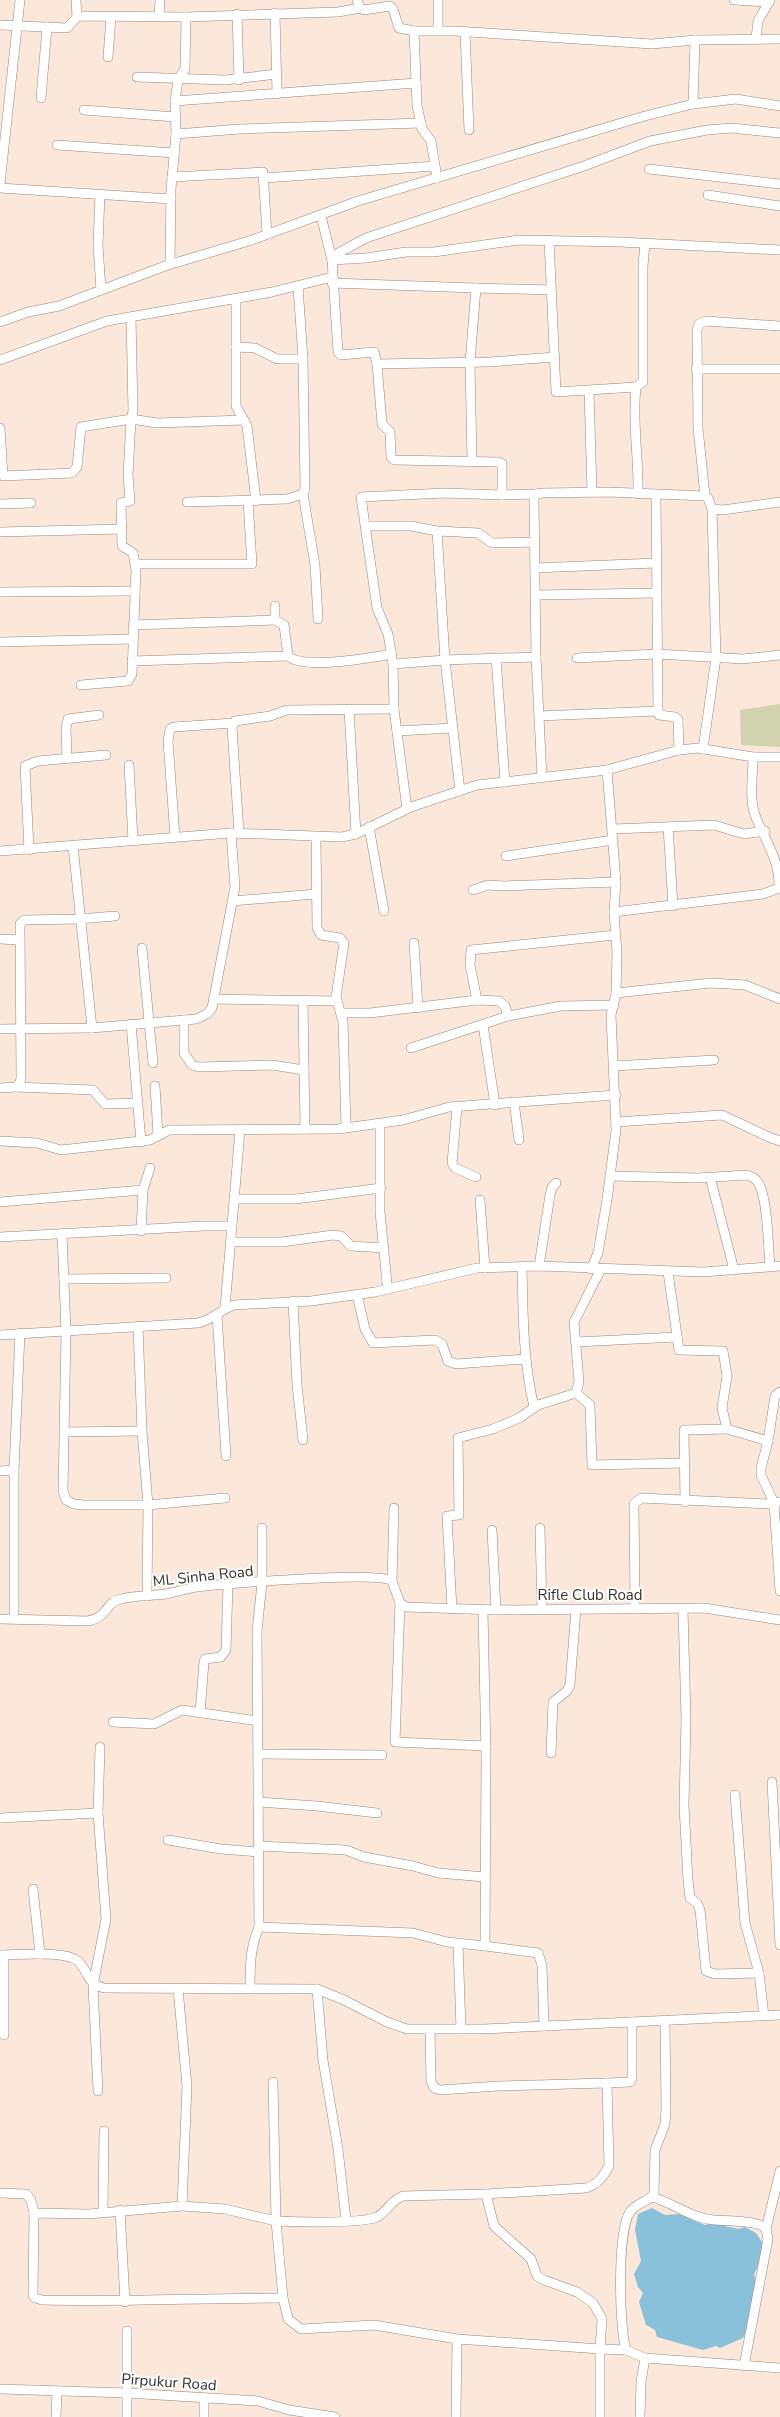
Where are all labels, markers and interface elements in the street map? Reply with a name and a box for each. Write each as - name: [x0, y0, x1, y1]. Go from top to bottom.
- street label: ML Sinha Road: [152, 1561, 254, 1591]
- street label: Rifle Club Road: [537, 1585, 643, 1605]
- street label: Pirpukur Road: [121, 2369, 217, 2395]

